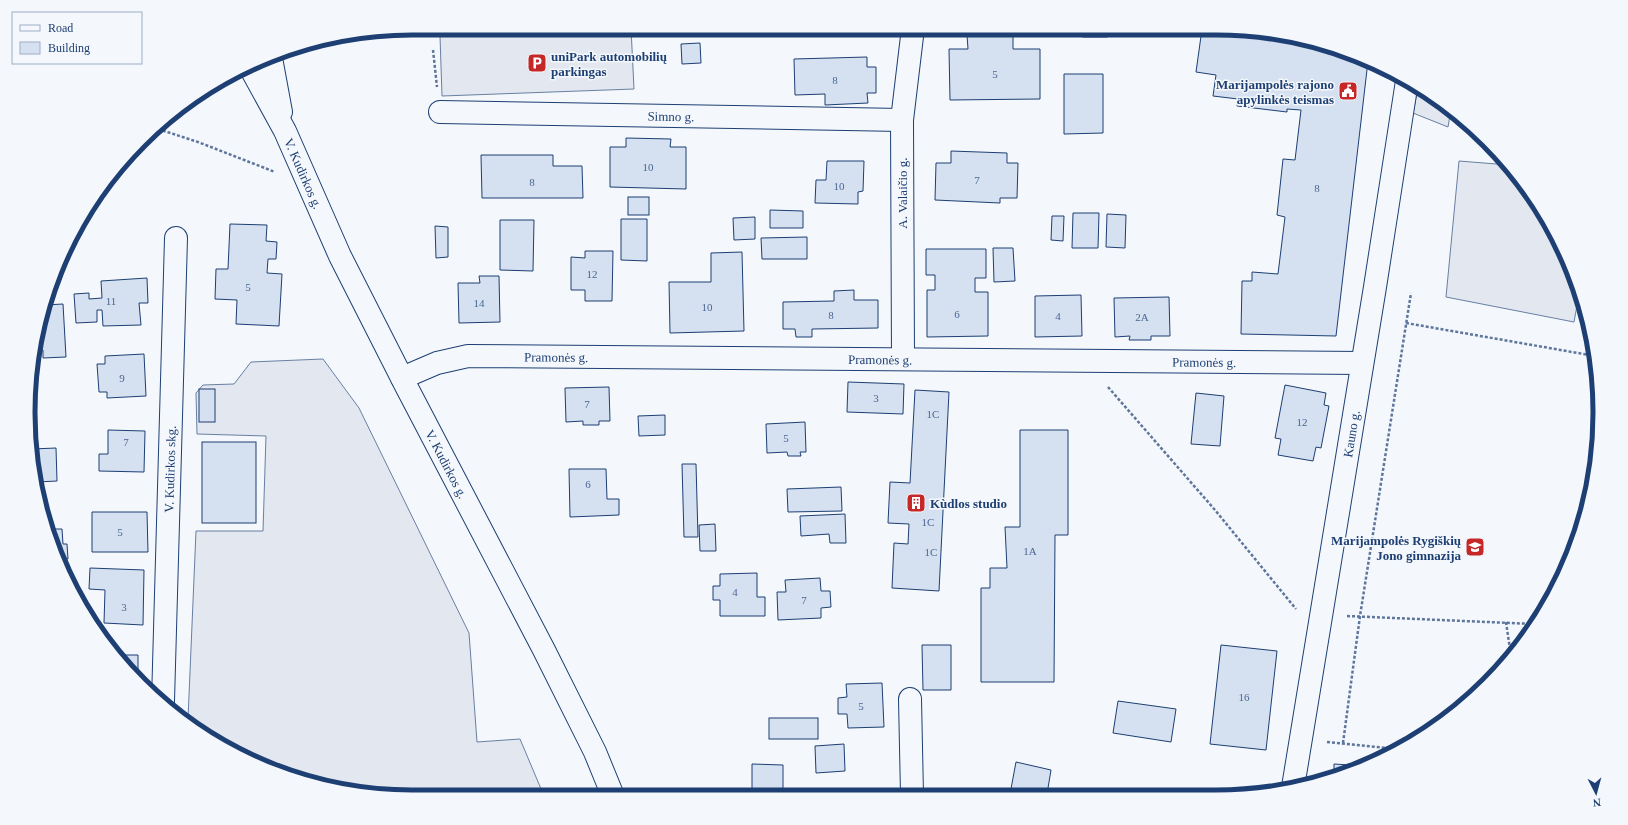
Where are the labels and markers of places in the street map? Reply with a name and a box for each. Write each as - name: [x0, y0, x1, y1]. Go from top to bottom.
- place label: uniPark automobilių parkingas: [551, 49, 667, 79]
- parking icon: uniPark automobilių parkingas: [526, 52, 548, 74]
- place label: Marijampolės rajono apylinkės teismas: [1216, 77, 1334, 107]
- public building icon: Marijampolės rajono apylinkės teismas: [1337, 80, 1359, 102]
- building icon: Kùdlos studio: [905, 492, 927, 514]
- place label: Kùdlos studio: [930, 496, 1007, 511]
- place label: Marijampolės Rygiškių Jono gimnazija: [1331, 533, 1461, 563]
- school or university icon: Marijampolės Rygiškių Jono gimnazija: [1464, 536, 1486, 558]

